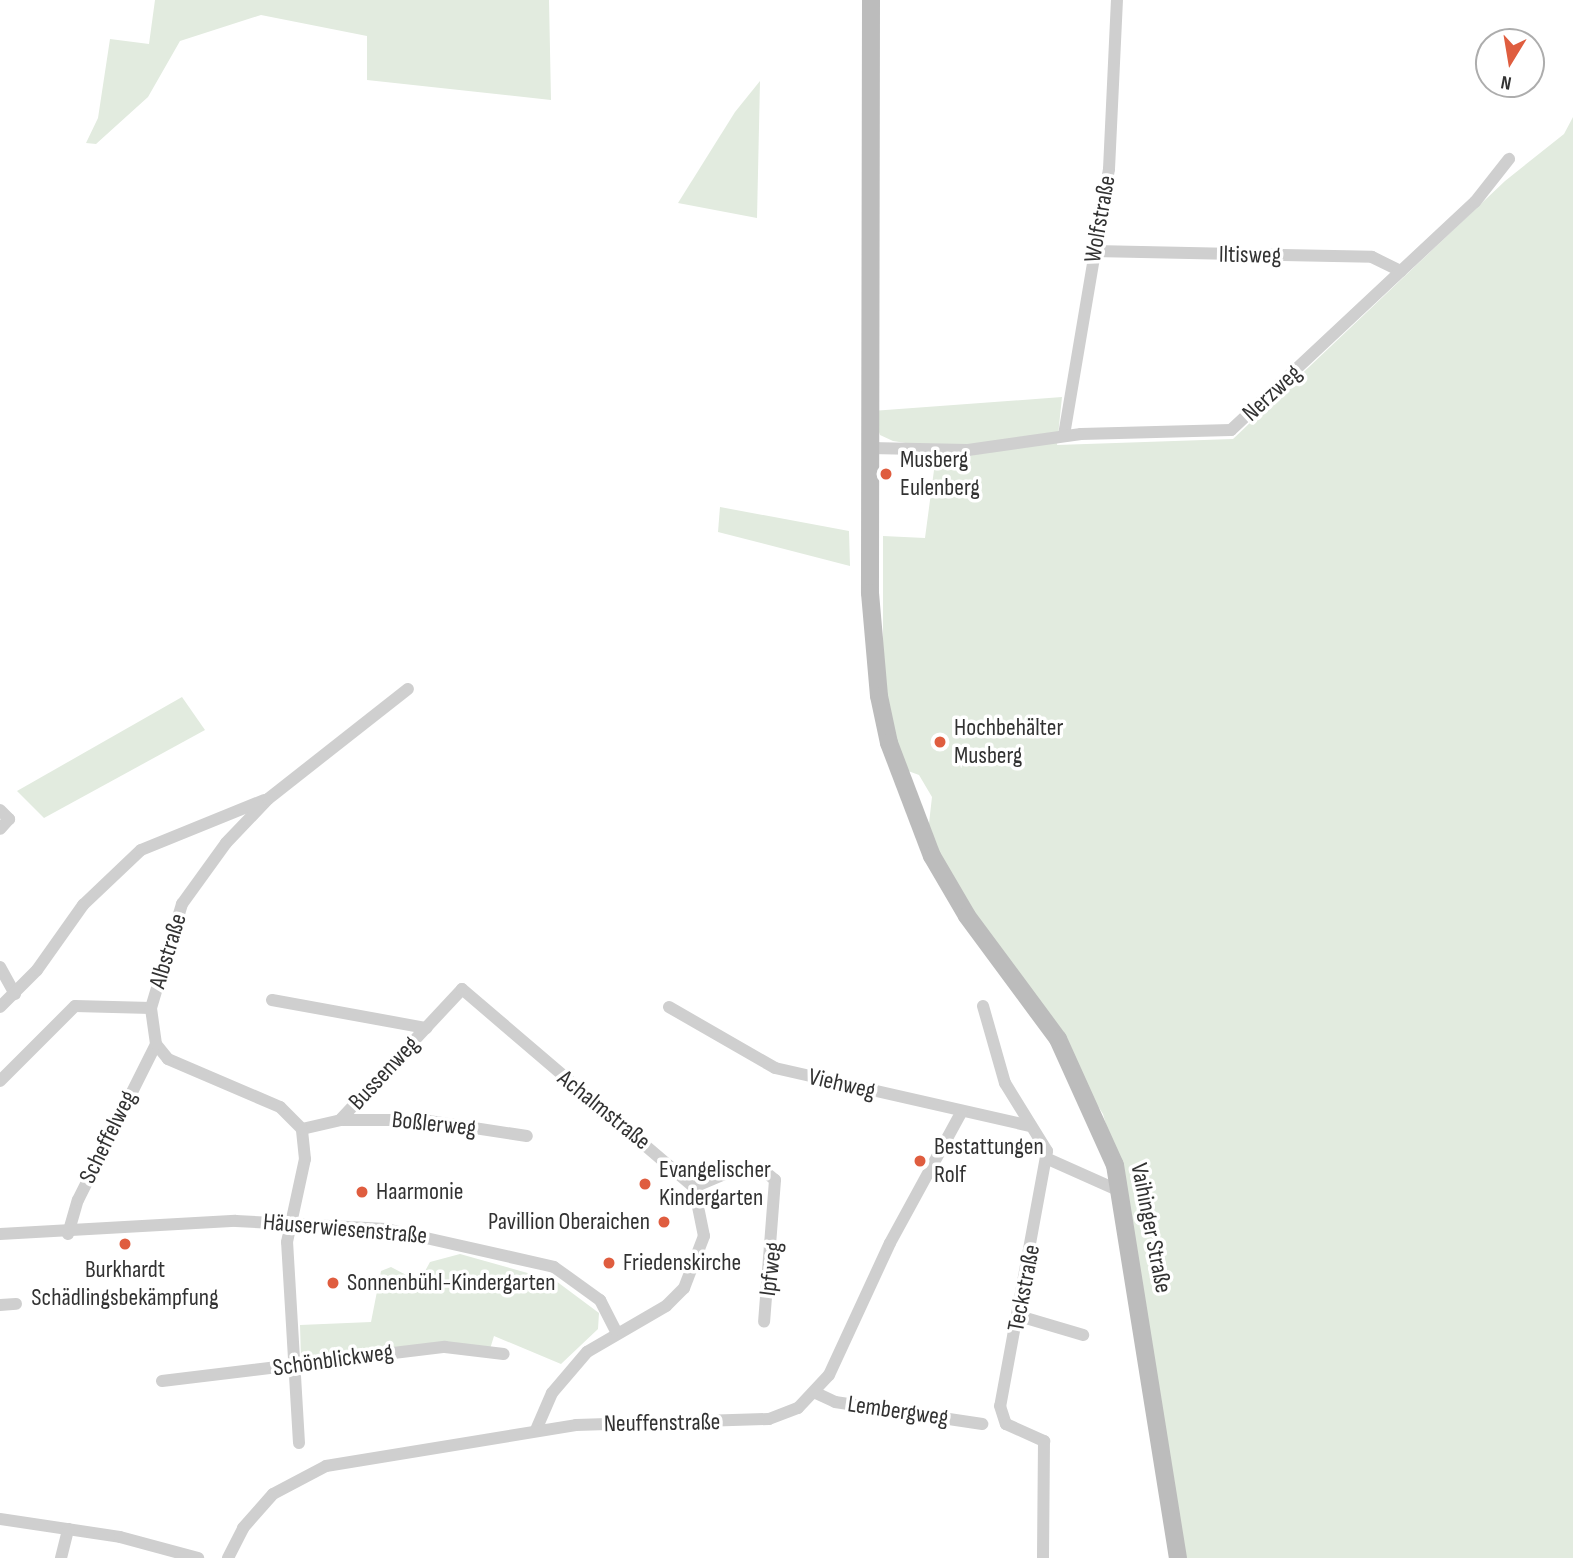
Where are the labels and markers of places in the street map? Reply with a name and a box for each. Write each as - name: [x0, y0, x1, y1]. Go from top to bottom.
- place label: Musberg Eulenberg: [900, 446, 980, 502]
- marker: Musberg Eulenberg: [878, 466, 894, 482]
- place label: Hochbehälter Musberg: [954, 714, 1063, 770]
- marker: Hochbehälter Musberg: [932, 734, 948, 750]
- place label: Bestattungen Rolf: [934, 1133, 1044, 1189]
- marker: Bestattungen Rolf: [912, 1153, 928, 1169]
- place label: Evangelischer Kindergarten: [659, 1156, 771, 1212]
- marker: Evangelischer Kindergarten: [637, 1176, 653, 1192]
- place label: Haarmonie: [376, 1178, 463, 1206]
- marker: Haarmonie: [354, 1184, 370, 1200]
- place label: Pavillion Oberaichen: [488, 1208, 650, 1236]
- marker: Pavillion Oberaichen: [656, 1214, 672, 1230]
- marker: Burkhardt Schädlingsbekämpfung: [117, 1236, 133, 1252]
- place label: Friedenskirche: [623, 1249, 741, 1277]
- marker: Friedenskirche: [601, 1255, 617, 1271]
- place label: Burkhardt Schädlingsbekämpfung: [31, 1256, 219, 1312]
- place label: Sonnenbühl-Kindergarten: [347, 1269, 556, 1297]
- marker: Sonnenbühl-Kindergarten: [325, 1275, 341, 1291]

